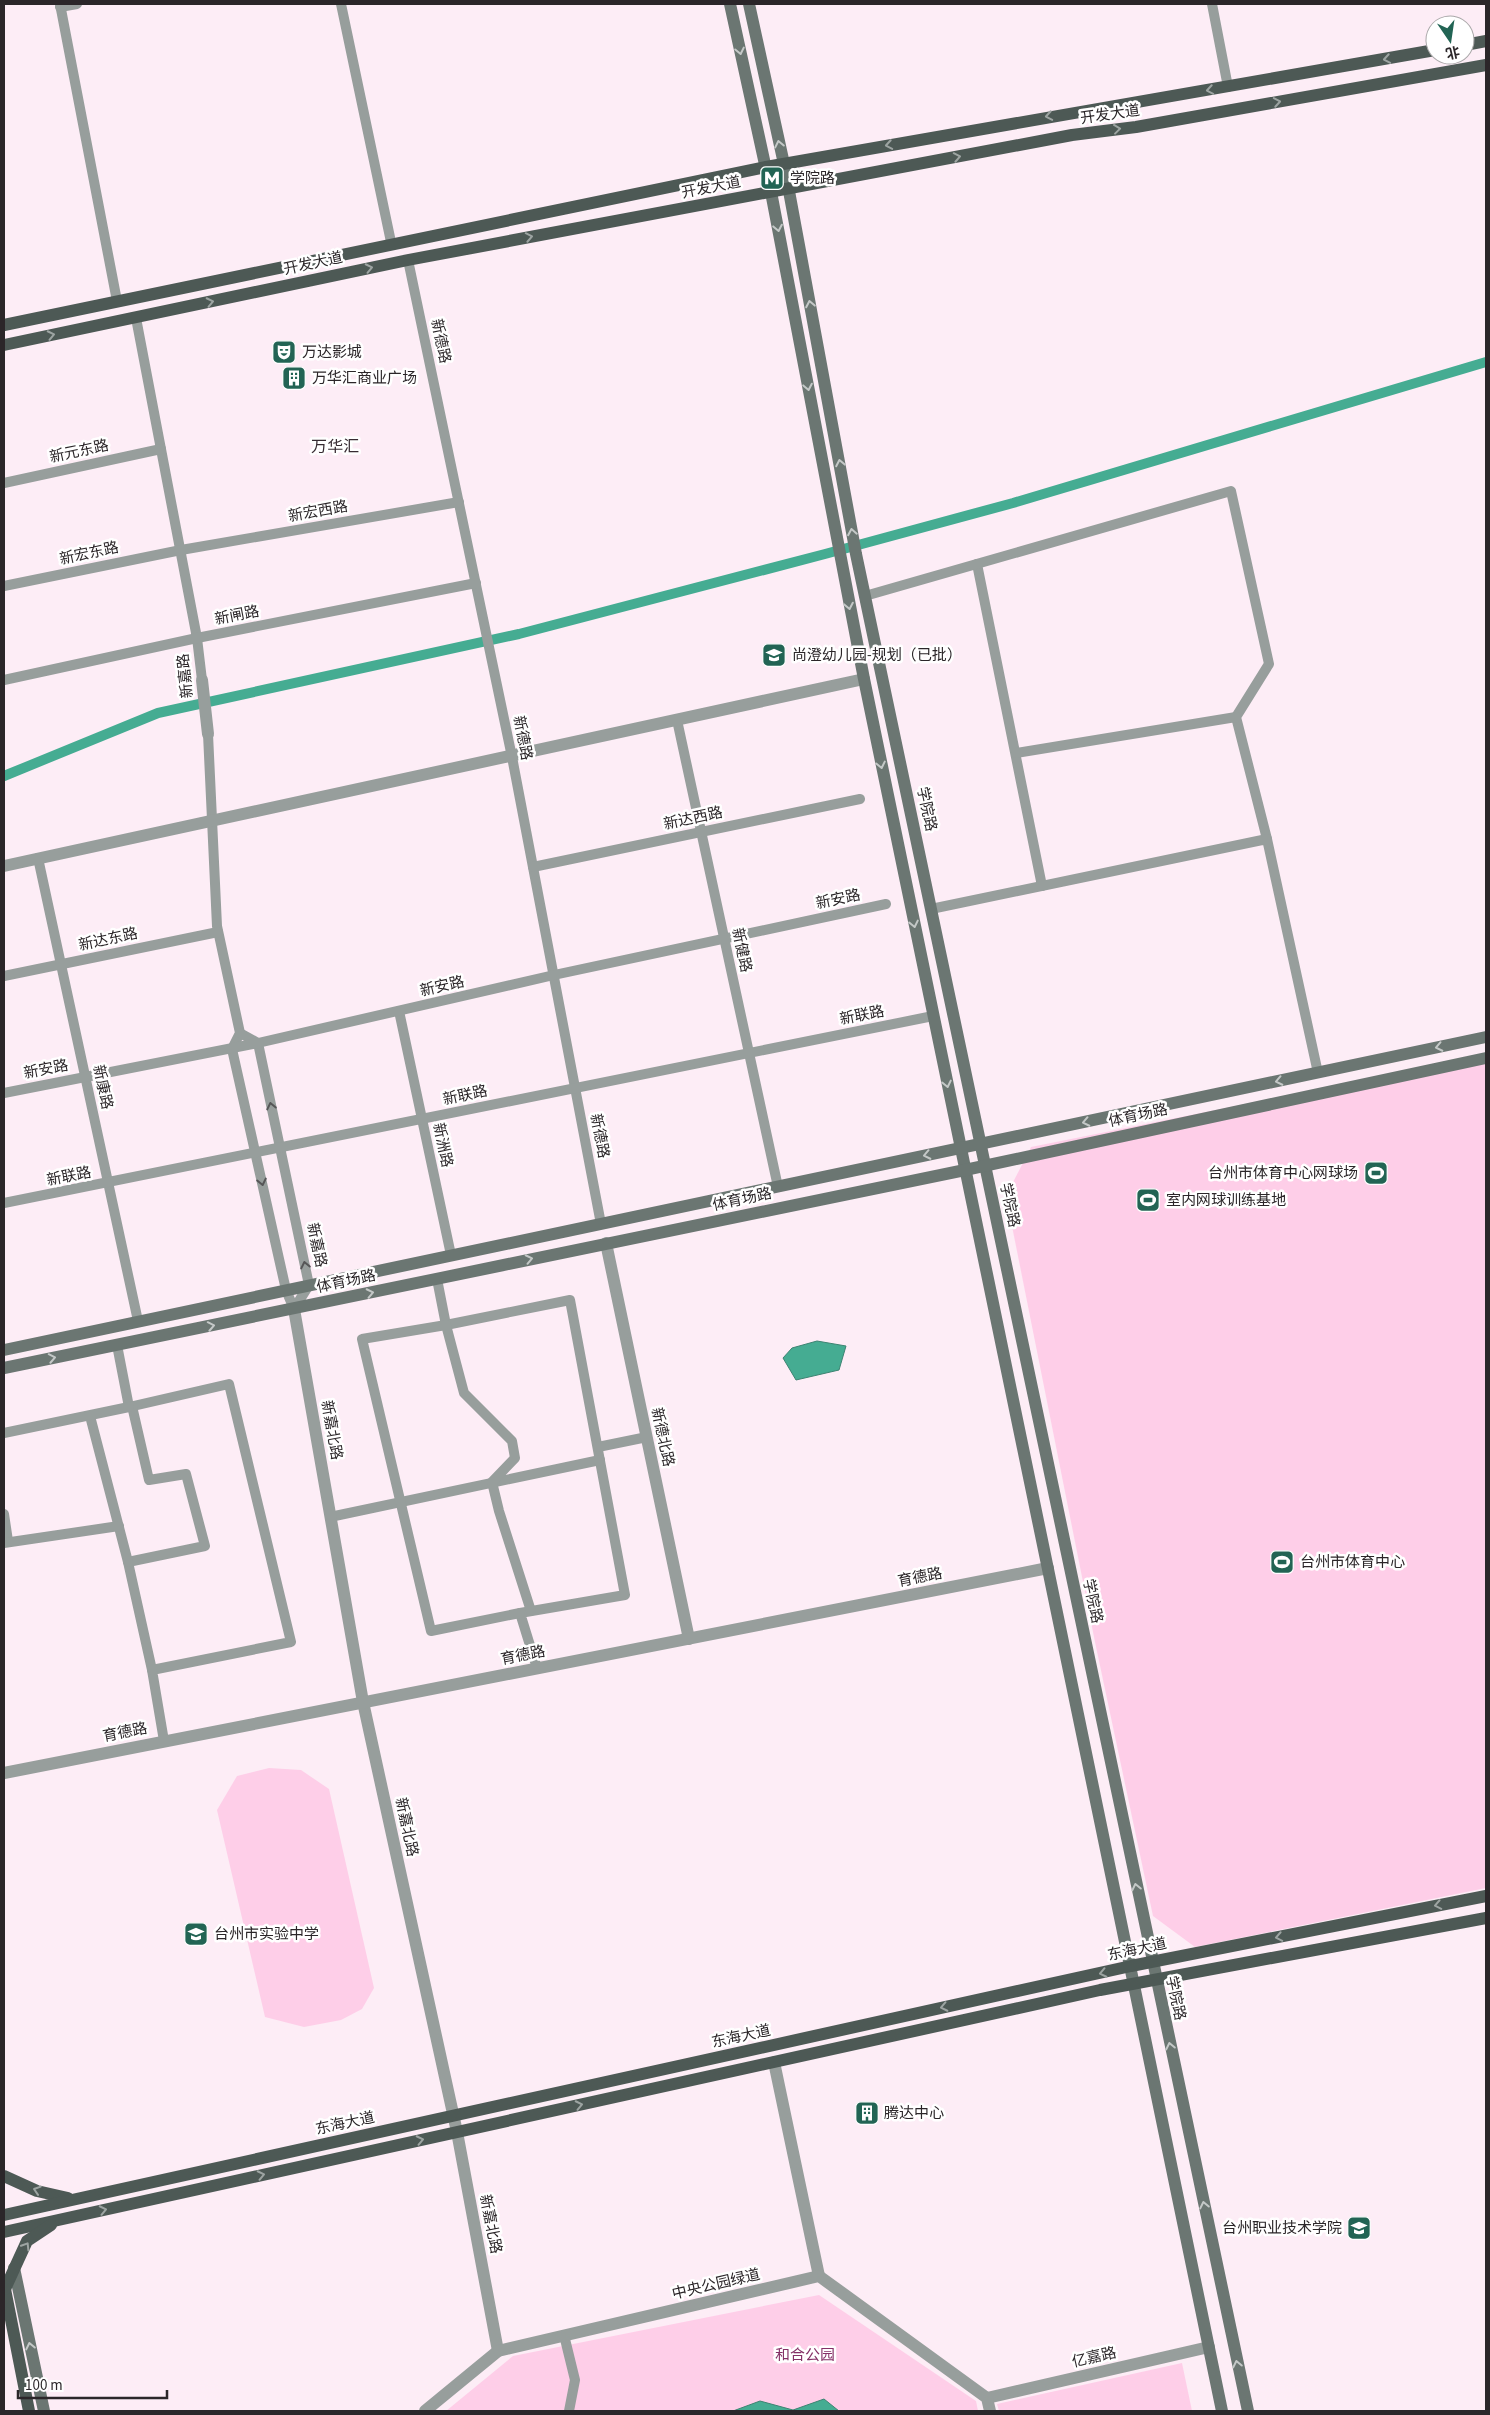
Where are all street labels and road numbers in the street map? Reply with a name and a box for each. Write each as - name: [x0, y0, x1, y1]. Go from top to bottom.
- street label: 开发大道: [1079, 100, 1141, 129]
- street label: 开发大道: [680, 171, 743, 204]
- street label: 开发大道: [282, 247, 345, 280]
- street label: 新德路: [426, 317, 455, 365]
- street label: 新元东路: [48, 435, 111, 468]
- street label: 新宏西路: [287, 496, 349, 527]
- street label: 新宏东路: [58, 537, 121, 570]
- street label: 新闸路: [213, 601, 261, 630]
- street label: 新嘉路: [173, 652, 198, 699]
- street label: 新德路: [508, 714, 537, 762]
- street label: 学院路: [912, 785, 941, 833]
- street label: 新达西路: [662, 802, 725, 835]
- street label: 新安路: [814, 885, 862, 914]
- street label: 新达东路: [77, 923, 140, 956]
- street label: 新健路: [727, 926, 756, 974]
- street label: 新安路: [418, 971, 466, 1002]
- street label: 新联路: [838, 1001, 886, 1030]
- street label: 新安路: [22, 1055, 70, 1084]
- street label: 新康路: [88, 1063, 117, 1111]
- street label: 新联路: [441, 1081, 489, 1110]
- street label: 体育场路: [1107, 1099, 1170, 1132]
- street label: 新德路: [585, 1112, 614, 1160]
- street label: 新洲路: [428, 1121, 457, 1169]
- street label: 新联路: [45, 1162, 93, 1191]
- street label: 学院路: [995, 1181, 1024, 1229]
- street label: 体育场路: [711, 1183, 774, 1216]
- street label: 新嘉路: [302, 1221, 331, 1269]
- street label: 体育场路: [315, 1265, 378, 1298]
- street label: 新嘉北路: [316, 1399, 347, 1461]
- street label: 新德北路: [646, 1406, 679, 1469]
- street label: 育德路: [896, 1563, 944, 1592]
- street label: 学院路: [1078, 1577, 1107, 1625]
- street label: 育德路: [499, 1641, 547, 1670]
- street label: 育德路: [101, 1718, 149, 1747]
- street label: 新嘉北路: [390, 1796, 423, 1859]
- street label: 东海大道: [1106, 1933, 1169, 1966]
- street label: 学院路: [1161, 1974, 1190, 2022]
- street label: 东海大道: [710, 2020, 773, 2053]
- street label: 东海大道: [314, 2107, 377, 2140]
- street label: 新嘉北路: [474, 2193, 507, 2256]
- street label: 中央公园绿道: [670, 2264, 762, 2305]
- street label: 亿嘉路: [1070, 2342, 1118, 2373]

